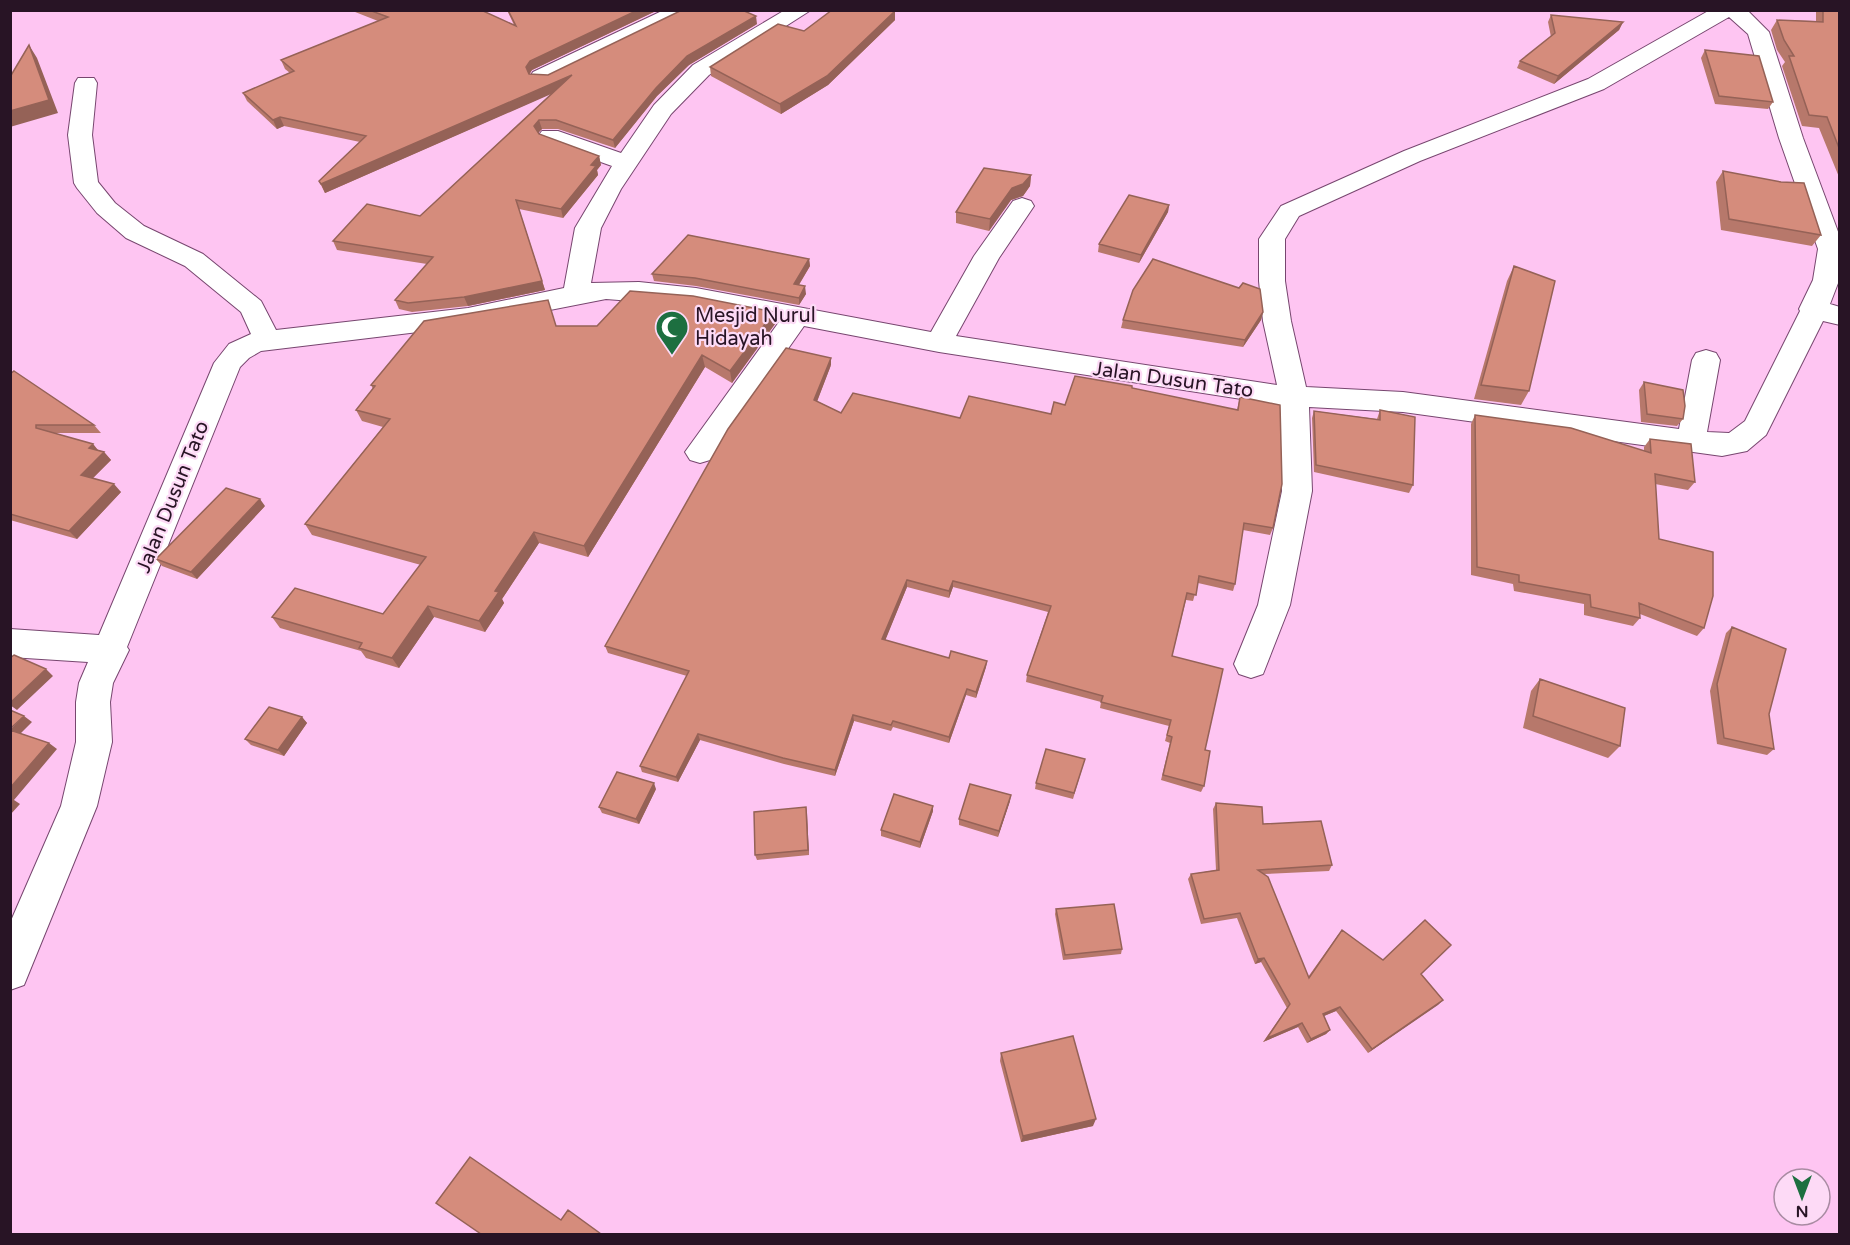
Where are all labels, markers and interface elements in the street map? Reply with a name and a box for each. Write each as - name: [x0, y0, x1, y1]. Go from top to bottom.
- place label: Mesjid Nurul Hidayah: [695, 304, 816, 351]
- mosque icon: Mesjid Nurul Hidayah: [654, 309, 690, 356]
- street label: Jalan Dusun Tato: [1091, 357, 1255, 403]
- street label: Jalan Dusun Tato: [132, 418, 214, 576]
- north arrow: [1772, 1167, 1832, 1227]
- text: N: [1796, 1201, 1808, 1221]

